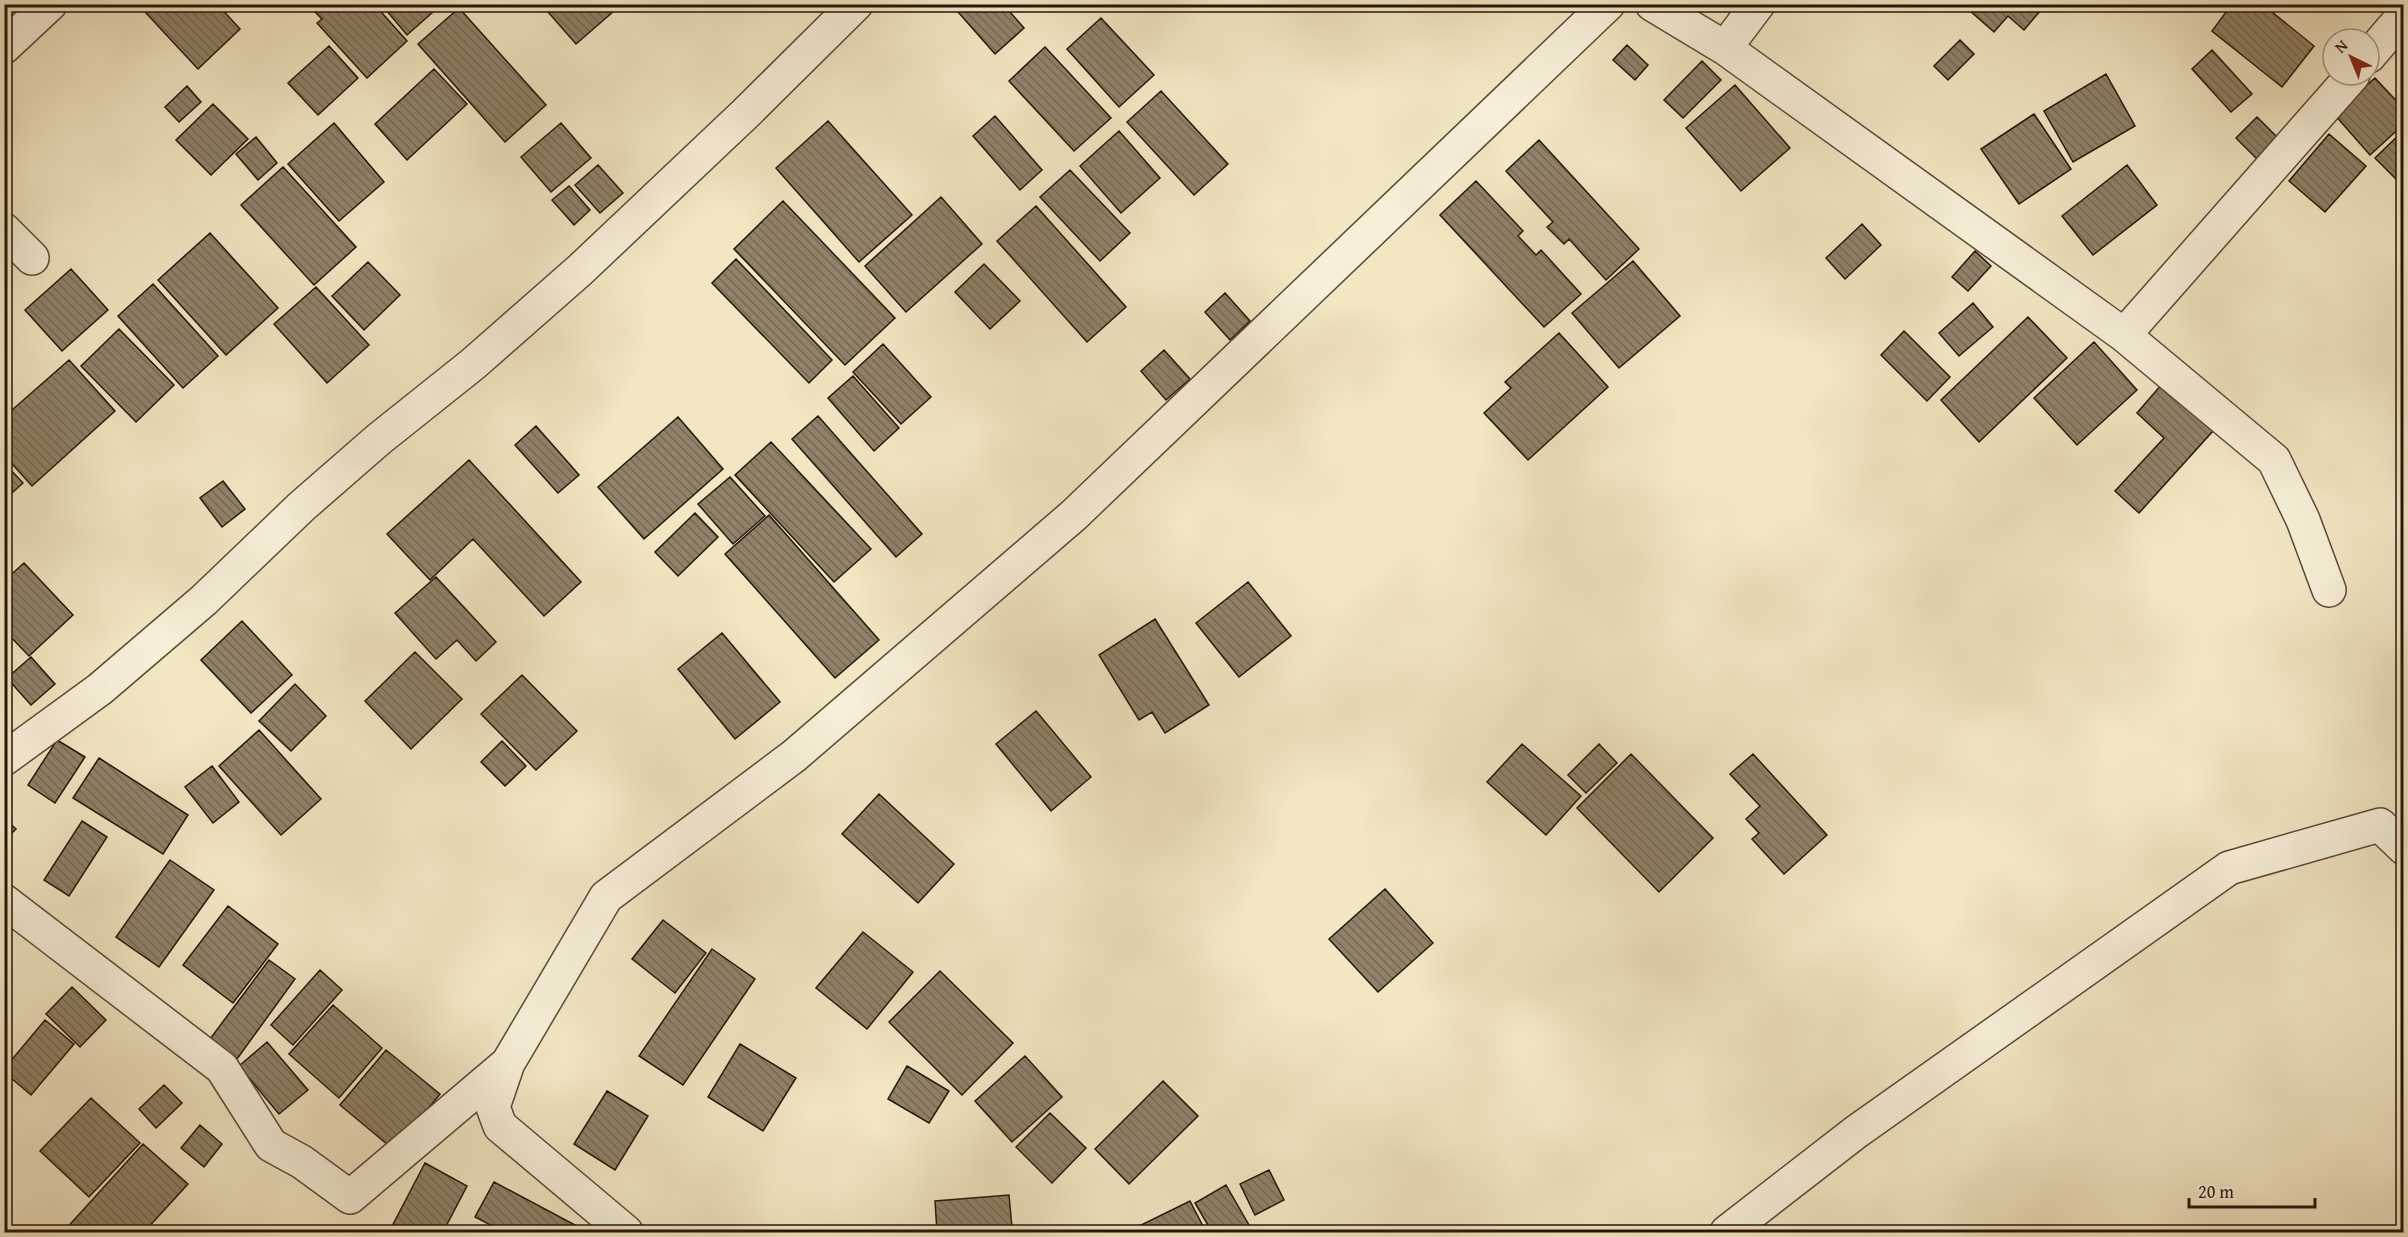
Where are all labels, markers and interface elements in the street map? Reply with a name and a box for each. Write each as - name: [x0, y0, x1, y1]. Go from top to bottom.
- north arrow: [2321, 27, 2381, 87]
- text: N: [2329, 33, 2353, 58]
- scale bar: [2189, 1171, 2315, 1209]
- text: 20 m: [2198, 1178, 2234, 1205]

